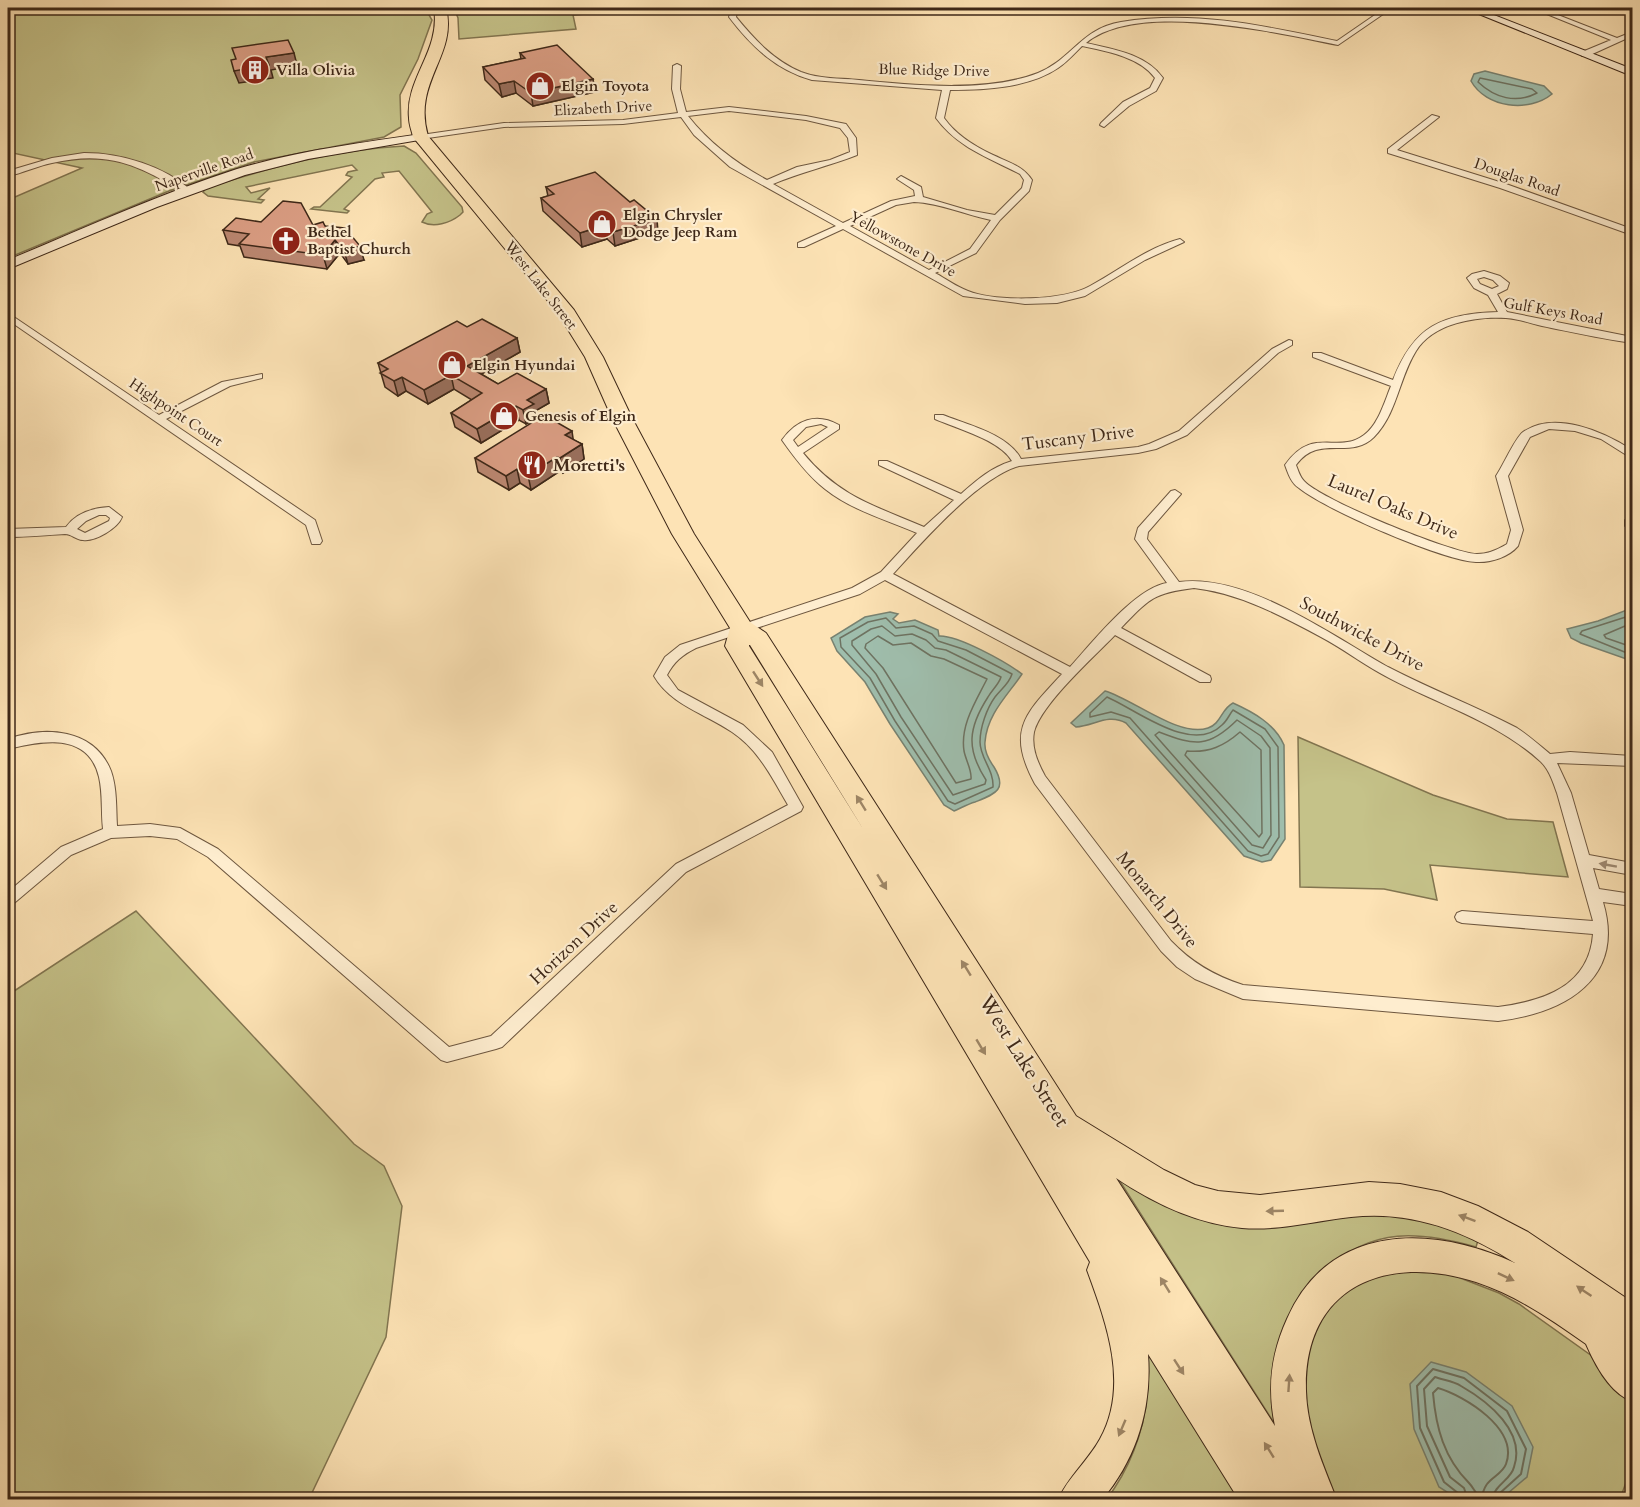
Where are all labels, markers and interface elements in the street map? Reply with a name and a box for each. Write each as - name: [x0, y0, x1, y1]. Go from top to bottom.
- building icon: Villa Olivia: [239, 54, 271, 86]
- street label: Blue Ridge Drive: [878, 59, 990, 81]
- place label: Villa Olivia: [276, 60, 356, 80]
- shop icon: Elgin Toyota: [524, 70, 556, 102]
- place label: Elgin Toyota: [561, 76, 650, 96]
- street label: Elizabeth Drive: [553, 95, 653, 121]
- street label: Naperville Road: [152, 144, 256, 196]
- street label: Douglas Road: [1472, 153, 1562, 201]
- place label: Elgin Chrysler Dodge Jeep Ram: [623, 205, 737, 242]
- street label: Yellowstone Drive: [846, 206, 960, 282]
- shop icon: Elgin Chrysler Dodge Jeep Ram: [586, 208, 618, 240]
- place label: Bethel Baptist Church: [307, 222, 412, 259]
- church icon: Bethel Baptist Church: [270, 225, 302, 257]
- street label: West Lake Street: [499, 236, 582, 334]
- street label: Gulf Keys Road: [1502, 292, 1604, 330]
- shop icon: Elgin Hyundai: [436, 349, 468, 381]
- place label: Elgin Hyundai: [473, 355, 576, 375]
- street label: Highpoint Court: [125, 373, 227, 451]
- shop icon: Genesis of Elgin: [488, 400, 520, 432]
- place label: Genesis of Elgin: [525, 406, 636, 426]
- street label: Tuscany Drive: [1020, 419, 1136, 457]
- restaurant icon: Moretti's: [516, 449, 548, 481]
- place label: Moretti's: [553, 453, 625, 478]
- street label: Laurel Oaks Drive: [1324, 468, 1462, 546]
- street label: Southwicke Drive: [1295, 591, 1429, 677]
- one-way arrow: [753, 671, 764, 688]
- one-way arrow: [856, 795, 867, 812]
- street label: Monarch Drive: [1110, 846, 1204, 954]
- one-way arrow: [1598, 860, 1617, 869]
- one-way arrow: [876, 874, 887, 890]
- street label: Horizon Drive: [524, 895, 624, 991]
- one-way arrow: [960, 960, 971, 977]
- street label: West Lake Street: [971, 989, 1076, 1133]
- one-way arrow: [976, 1039, 986, 1056]
- one-way arrow: [1265, 1206, 1284, 1215]
- one-way arrow: [1457, 1213, 1475, 1223]
- one-way arrow: [1498, 1272, 1515, 1281]
- one-way arrow: [1160, 1277, 1171, 1293]
- one-way arrow: [1576, 1286, 1592, 1297]
- one-way arrow: [1173, 1359, 1184, 1376]
- one-way arrow: [1285, 1373, 1294, 1392]
- one-way arrow: [1117, 1419, 1127, 1437]
- one-way arrow: [1264, 1442, 1275, 1458]

